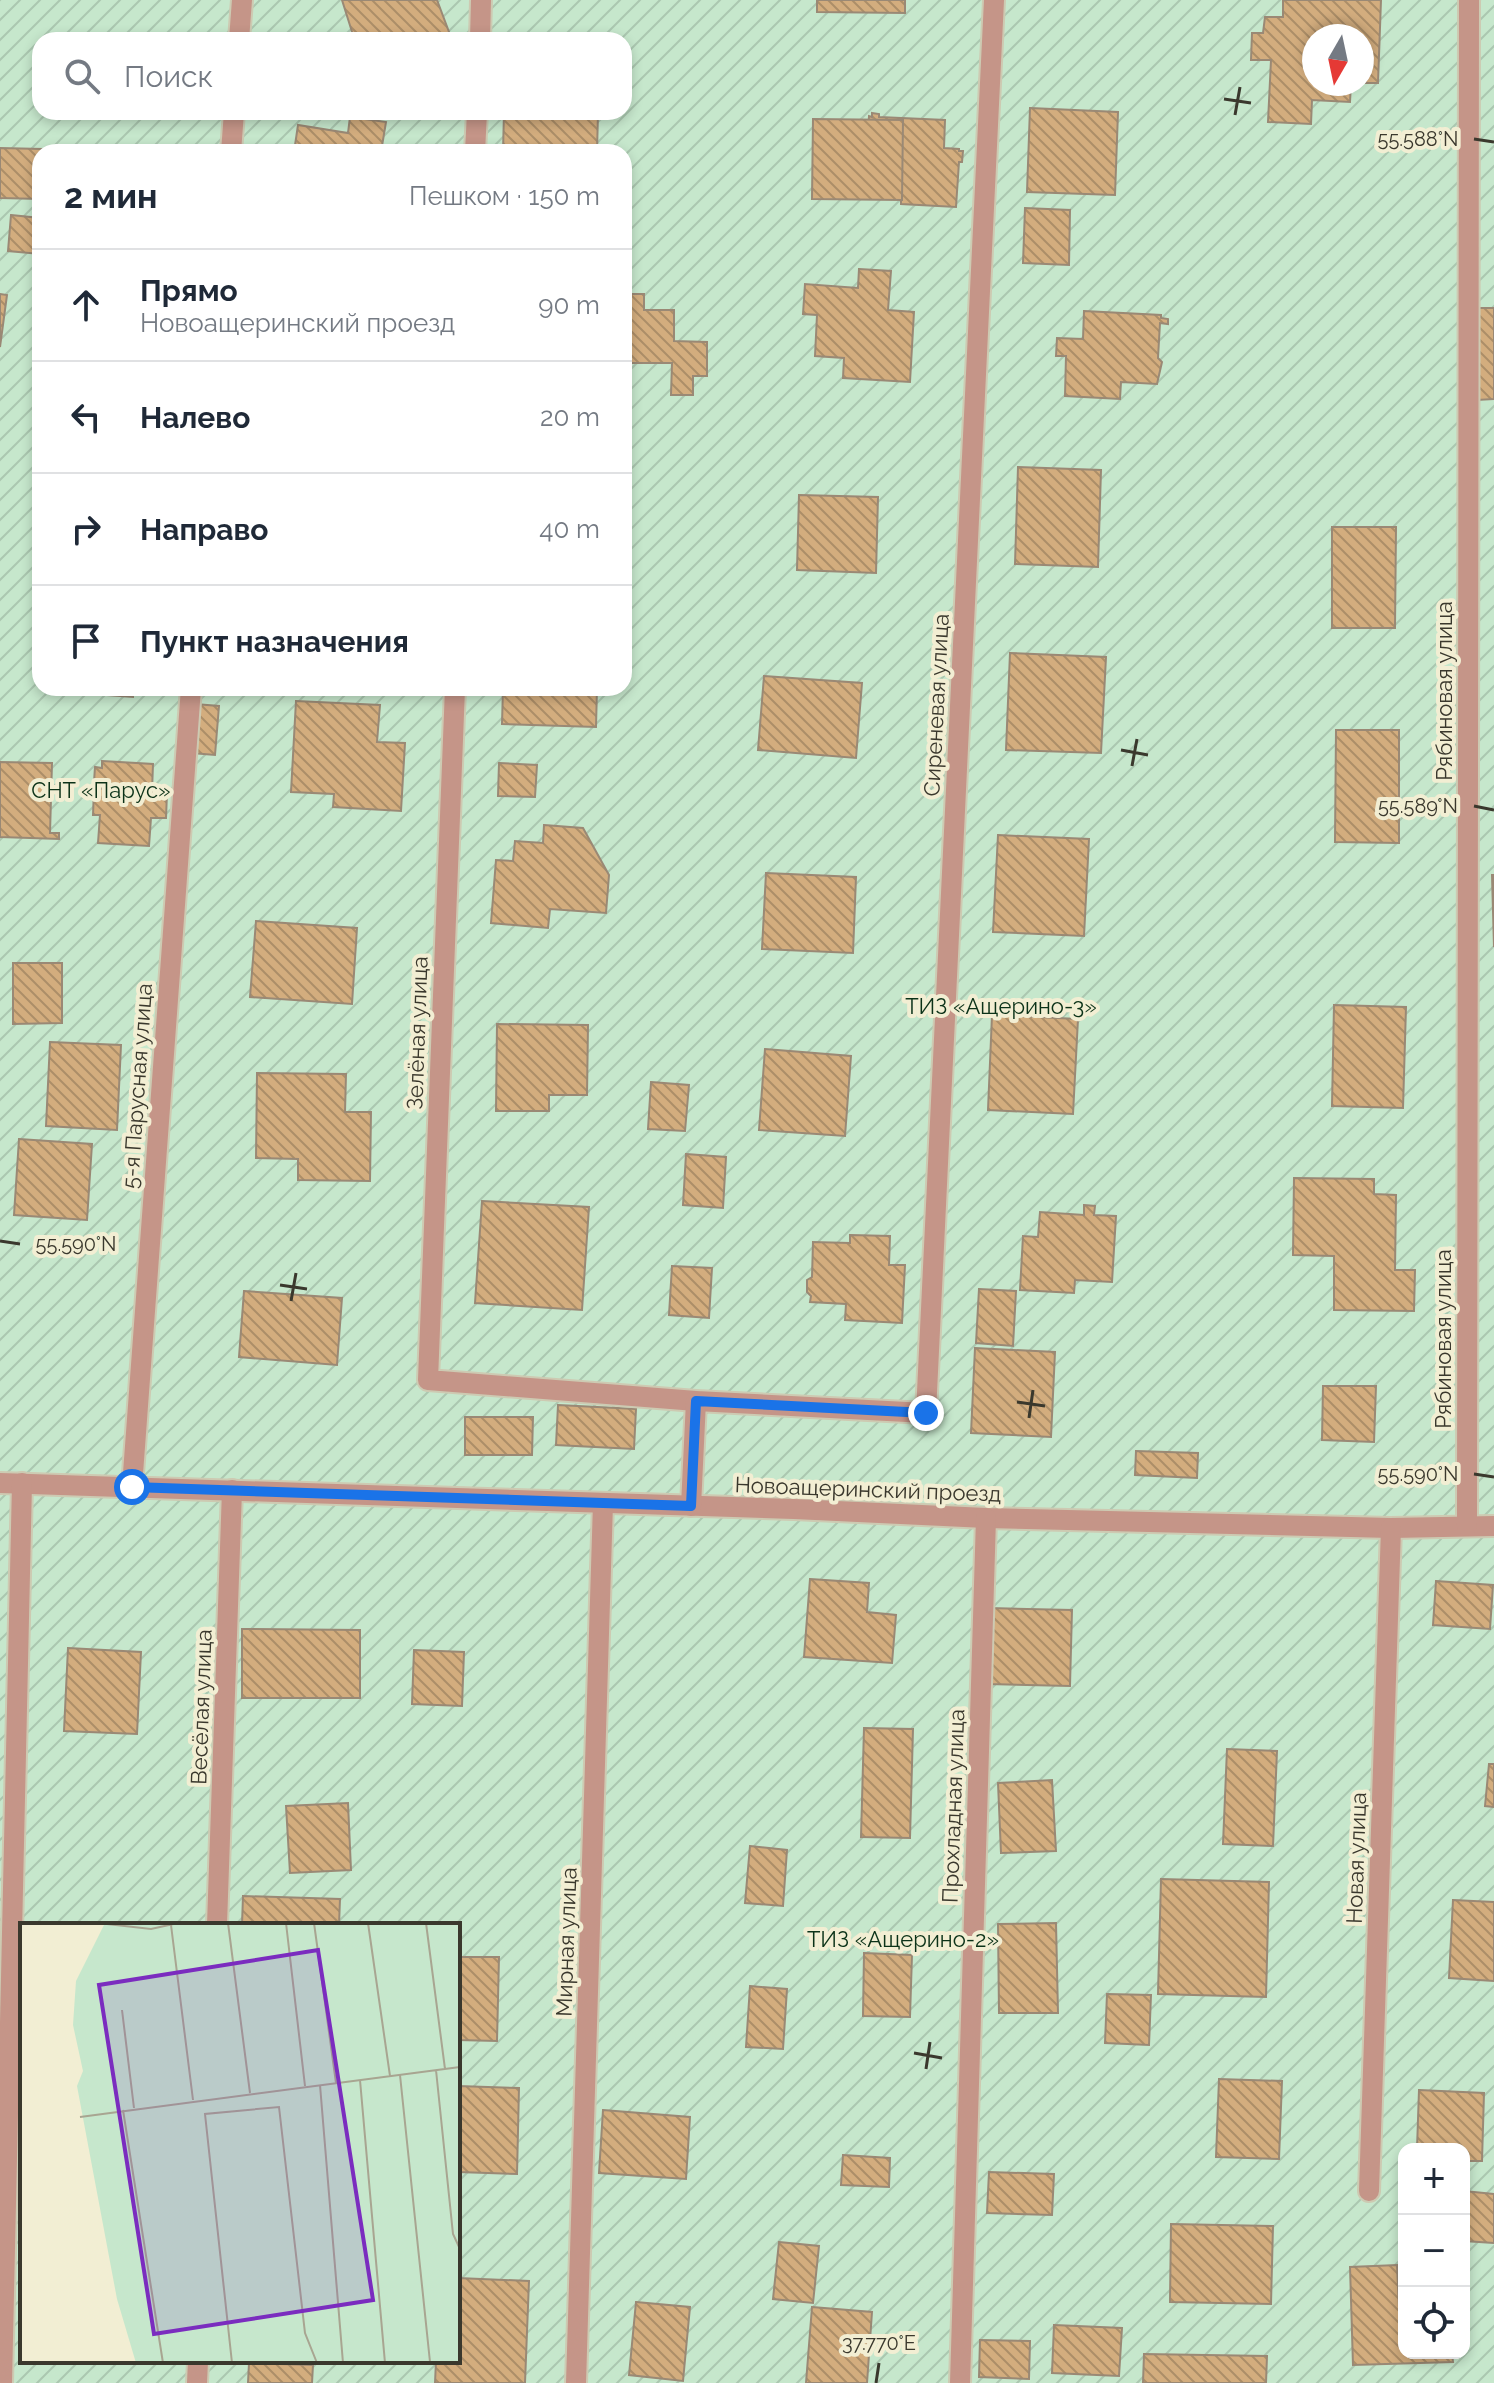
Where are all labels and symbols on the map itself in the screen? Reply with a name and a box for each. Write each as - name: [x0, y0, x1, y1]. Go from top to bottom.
- north arrow: [1302, 24, 1374, 96]
- text: 55.588°N: [1378, 127, 1458, 151]
- street label: Рябиновая улица: [1431, 601, 1457, 781]
- street label: Сиреневая улица: [918, 613, 954, 797]
- park label: СНТ «Парус»: [31, 777, 171, 803]
- text: 55.589°N: [1378, 794, 1458, 818]
- street label: Зелёная улица: [401, 956, 433, 1110]
- street label: 5-я Парусная улица: [117, 982, 157, 1190]
- park label: ТИЗ «Ащерино-3»: [905, 993, 1097, 1019]
- text: 55.590°N: [36, 1232, 116, 1256]
- street label: Рябиновая улица: [1430, 1249, 1456, 1429]
- route end: [908, 1395, 944, 1431]
- text: 55.590°N: [1378, 1462, 1458, 1486]
- route start: [114, 1469, 150, 1505]
- street label: Новоащеринский проезд: [734, 1471, 1002, 1507]
- street label: Весёлая улица: [185, 1629, 217, 1785]
- street label: Прохладная улица: [937, 1709, 969, 1903]
- street label: Новая улица: [1341, 1792, 1371, 1924]
- street label: Мирная улица: [550, 1867, 582, 2017]
- inset map: [20, 1923, 460, 2363]
- park label: ТИЗ «Ащерино-2»: [807, 1926, 999, 1952]
- text: 37.770°E: [842, 2331, 916, 2355]

